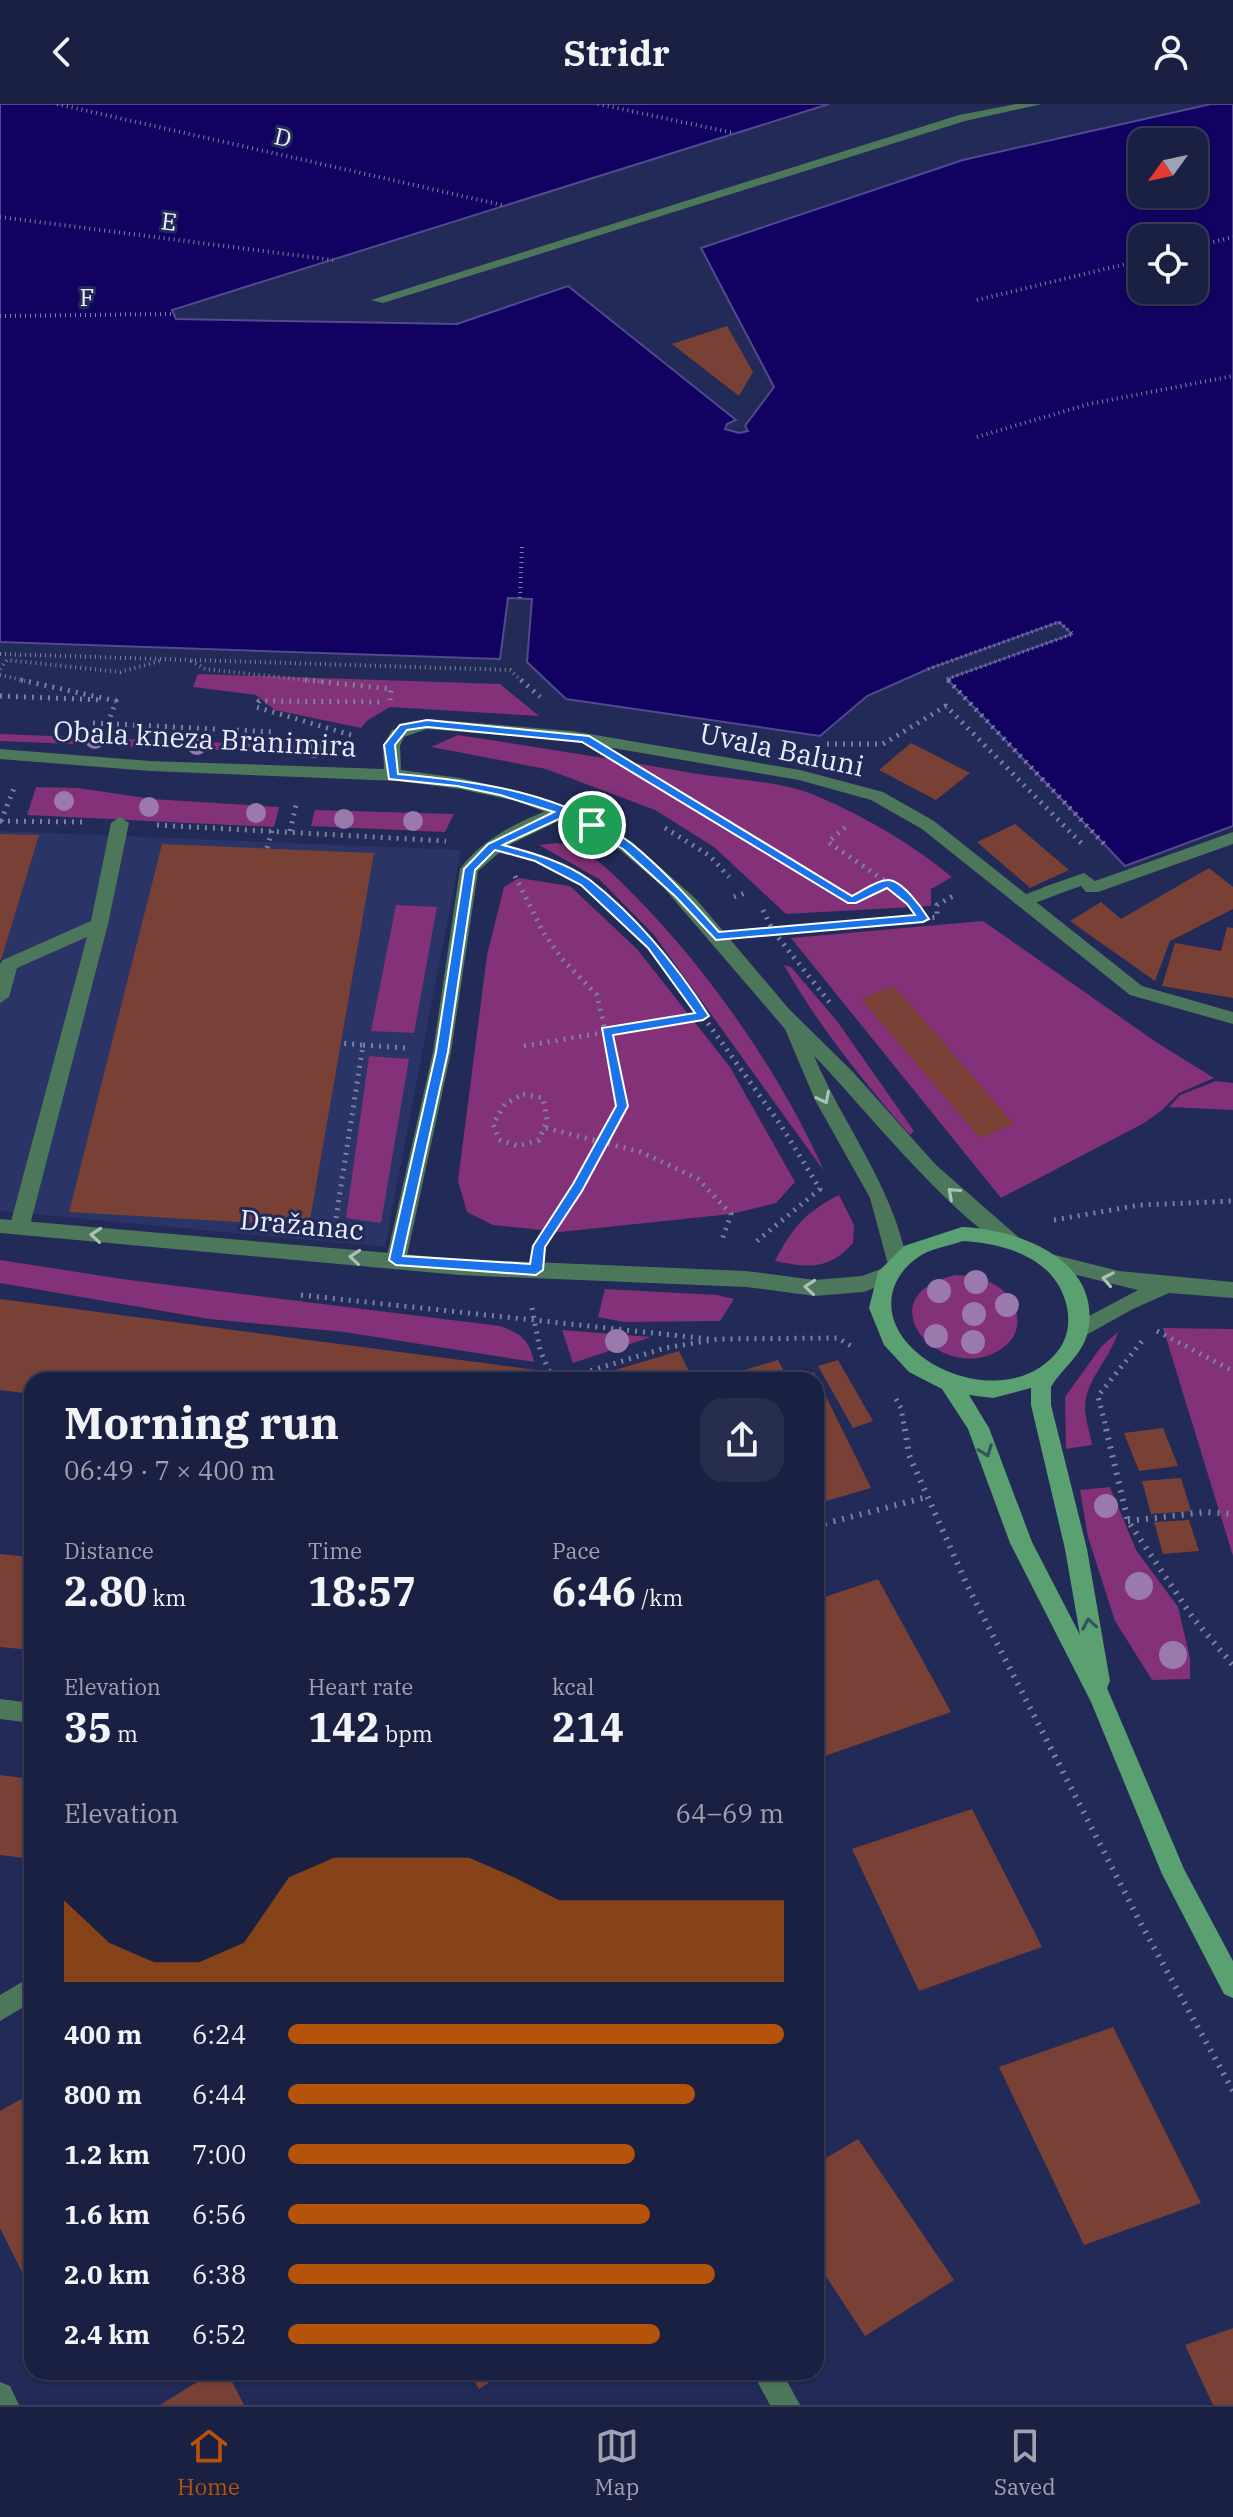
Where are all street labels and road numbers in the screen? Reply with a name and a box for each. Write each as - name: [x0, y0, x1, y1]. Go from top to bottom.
- street label: D: [271, 120, 295, 154]
- street label: E: [159, 204, 179, 238]
- street label: F: [79, 281, 95, 313]
- street label: Obala kneza Branimira: [52, 712, 358, 764]
- street label: Uvala Baluni: [696, 714, 868, 784]
- street label: Dražanac: [238, 1200, 366, 1248]

